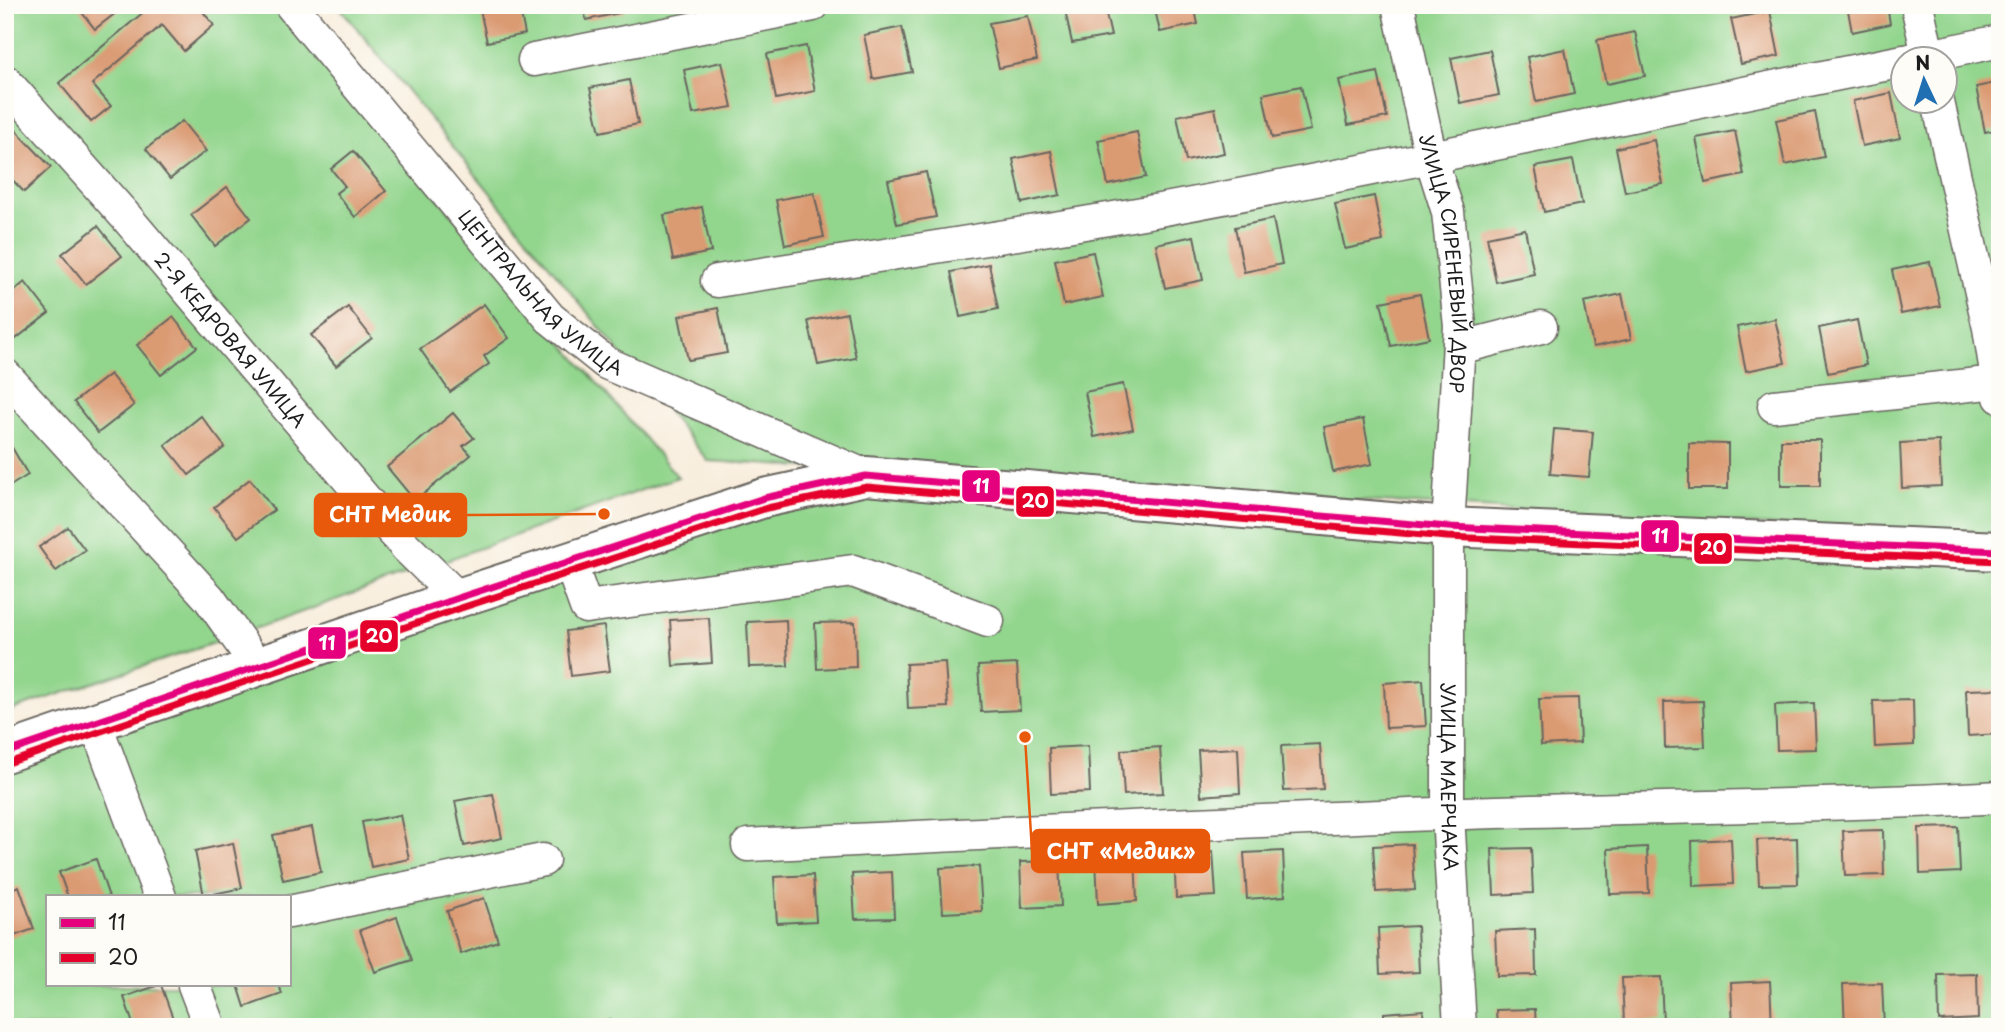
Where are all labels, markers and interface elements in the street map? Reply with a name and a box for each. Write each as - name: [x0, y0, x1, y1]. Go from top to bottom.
- north arrow: [1890, 46, 1960, 116]
- text: N: [1914, 48, 1931, 77]
- street label: УЛИЦА СИРЕНЕВЫЙ ДВОР: [1413, 132, 1476, 394]
- street label: ЦЕНТРАЛЬНАЯ УЛИЦА: [453, 203, 627, 382]
- street label: 2-Я КЕДРОВАЯ УЛИЦА: [148, 245, 313, 433]
- line badge: 11: [961, 469, 1001, 503]
- text: 11: [972, 471, 990, 499]
- line badge: 20: [1015, 485, 1055, 518]
- text: 20: [1021, 486, 1049, 514]
- callout: СНТ Медик: [315, 494, 466, 536]
- text: СНТ Медик: [329, 497, 452, 529]
- line badge: 11: [1640, 519, 1680, 553]
- text: 11: [1651, 521, 1669, 549]
- line badge: 20: [1693, 532, 1733, 565]
- text: 20: [1699, 533, 1727, 561]
- line badge: 20: [359, 619, 399, 653]
- text: 20: [365, 621, 393, 649]
- line badge: 11: [307, 626, 347, 660]
- text: 11: [318, 628, 336, 656]
- street label: УЛИЦА МАЕРЧАКА: [1435, 683, 1466, 871]
- callout: СНТ «Медик»: [1032, 830, 1209, 872]
- text: СНТ «Медик»: [1047, 834, 1196, 866]
- legend: [46, 895, 290, 986]
- text: 11: [108, 905, 126, 937]
- text: 20: [108, 940, 138, 972]

